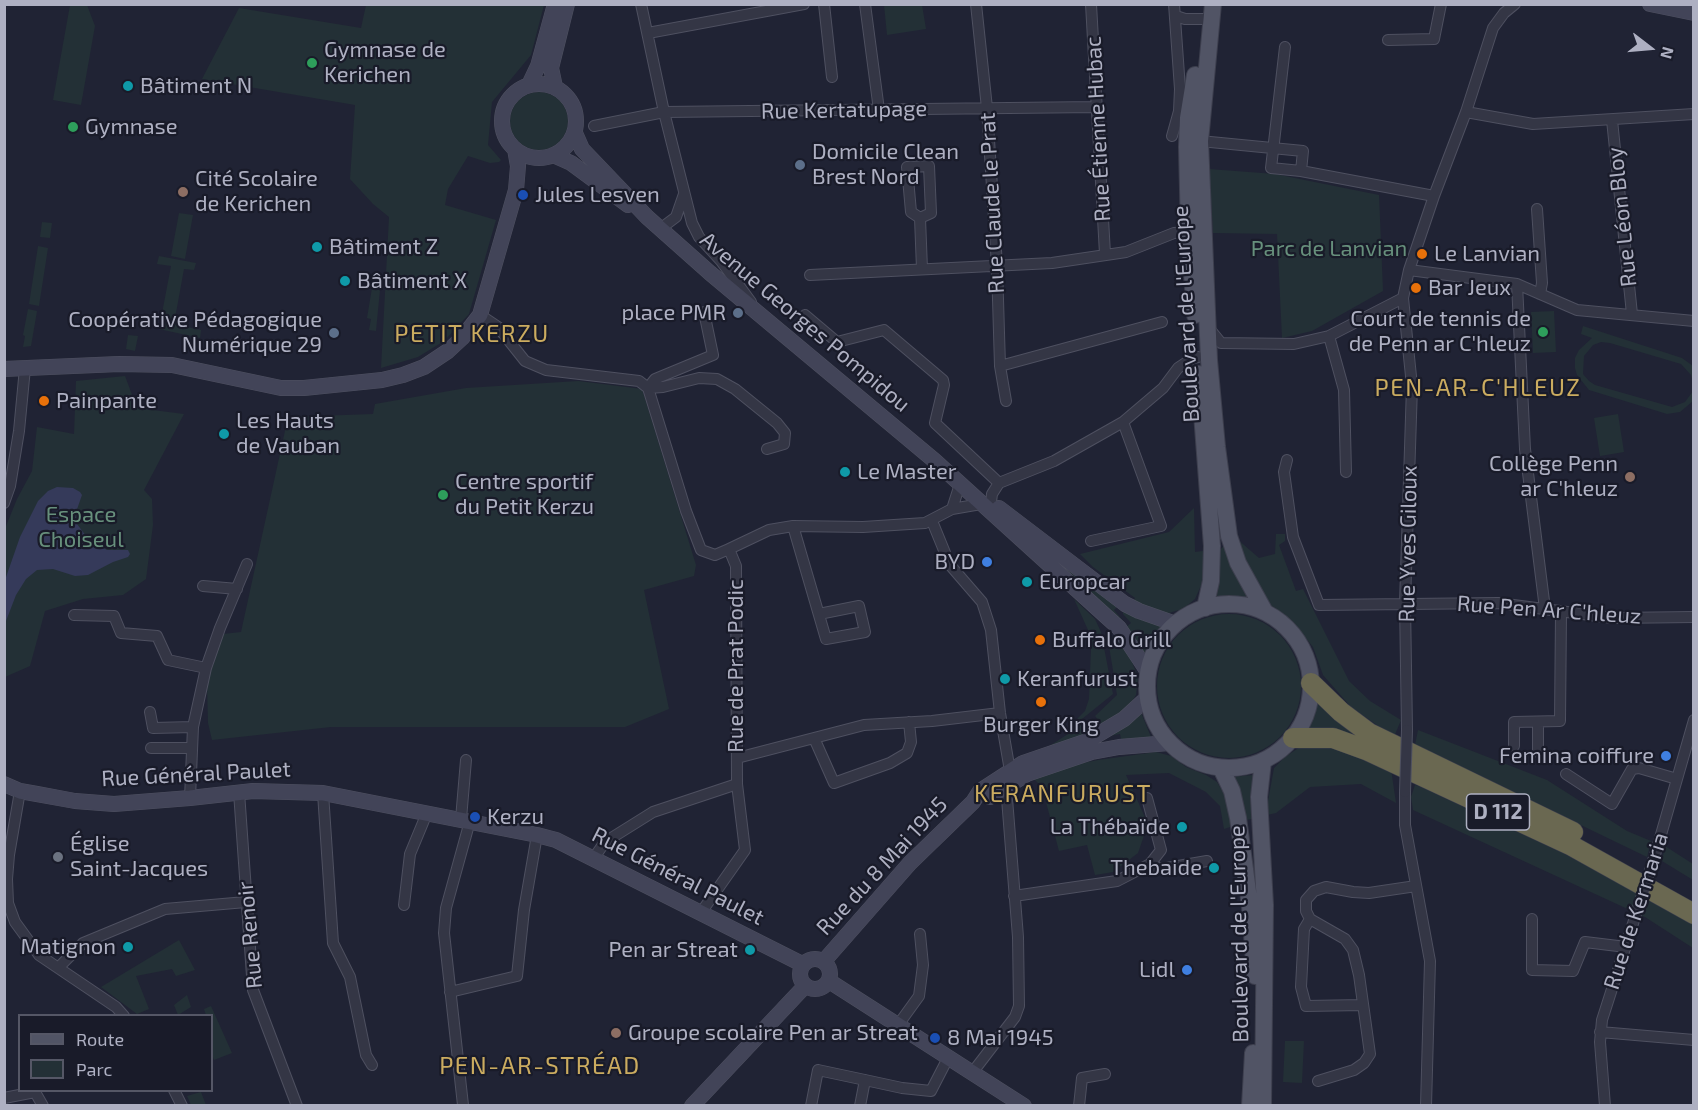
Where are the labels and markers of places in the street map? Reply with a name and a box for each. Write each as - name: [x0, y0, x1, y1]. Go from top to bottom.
- place label: Gymnase de Kerichen: [324, 37, 446, 88]
- marker: Gymnase de Kerichen: [305, 56, 319, 70]
- place label: Bâtiment N: [140, 73, 252, 99]
- marker: Bâtiment N: [121, 79, 135, 93]
- place label: Gymnase: [85, 114, 178, 140]
- marker: Gymnase: [66, 120, 80, 134]
- place label: Domicile Clean Brest Nord: [812, 139, 959, 190]
- marker: Domicile Clean Brest Nord: [793, 158, 807, 172]
- place label: Cité Scolaire de Kerichen: [195, 166, 318, 218]
- place label: Jules Lesven: [535, 182, 660, 208]
- marker: Cité Scolaire de Kerichen: [176, 185, 190, 199]
- marker: Jules Lesven: [516, 188, 530, 202]
- place label: Bâtiment Z: [329, 234, 438, 260]
- marker: Bâtiment Z: [310, 240, 324, 254]
- place label: Le Lanvian: [1434, 241, 1540, 267]
- marker: Le Lanvian: [1415, 247, 1429, 261]
- place label: Bâtiment X: [357, 268, 467, 294]
- marker: Bâtiment X: [338, 274, 352, 288]
- place label: Bar Jeux: [1428, 275, 1511, 301]
- marker: Bar Jeux: [1409, 281, 1423, 295]
- place label: place PMR: [621, 300, 726, 326]
- marker: place PMR: [731, 306, 745, 320]
- place label: Court de tennis de de Penn ar C'hleuz: [1349, 306, 1531, 358]
- place label: Coopérative Pédagogique Numérique 29: [68, 307, 322, 358]
- marker: Court de tennis de de Penn ar C'hleuz: [1536, 325, 1550, 339]
- marker: Coopérative Pédagogique Numérique 29: [327, 326, 341, 340]
- place label: Painpante: [56, 388, 157, 414]
- marker: Painpante: [37, 394, 51, 408]
- place label: Les Hauts de Vauban: [236, 408, 340, 460]
- marker: Les Hauts de Vauban: [217, 427, 231, 441]
- place label: Collège Penn ar C'hleuz: [1489, 451, 1618, 502]
- place label: Le Master: [857, 459, 957, 485]
- marker: Le Master: [838, 465, 852, 479]
- place label: Centre sportif du Petit Kerzu: [455, 469, 594, 520]
- marker: Collège Penn ar C'hleuz: [1623, 470, 1637, 484]
- marker: Centre sportif du Petit Kerzu: [436, 488, 450, 502]
- place label: BYD: [934, 549, 975, 575]
- marker: BYD: [980, 555, 994, 569]
- place label: Europcar: [1039, 569, 1129, 595]
- marker: Europcar: [1020, 575, 1034, 589]
- place label: Buffalo Grill: [1052, 627, 1171, 653]
- marker: Buffalo Grill: [1033, 633, 1047, 647]
- place label: Keranfurust: [1017, 666, 1137, 692]
- marker: Keranfurust: [998, 672, 1012, 686]
- marker: Burger King: [1034, 695, 1048, 709]
- place label: Burger King: [983, 712, 1099, 738]
- place label: Femina coiffure: [1499, 743, 1654, 769]
- marker: Femina coiffure: [1659, 749, 1673, 763]
- place label: Kerzu: [487, 804, 544, 830]
- marker: Kerzu: [468, 810, 482, 824]
- place label: La Thébaïde: [1050, 814, 1170, 840]
- marker: La Thébaïde: [1175, 820, 1189, 834]
- place label: Église Saint-Jacques: [70, 831, 208, 882]
- marker: Église Saint-Jacques: [51, 850, 65, 864]
- place label: Thebaide: [1110, 855, 1202, 881]
- marker: Thebaide: [1207, 861, 1221, 875]
- place label: Matignon: [20, 934, 116, 960]
- place label: Pen ar Streat: [608, 937, 738, 963]
- marker: Matignon: [121, 940, 135, 954]
- marker: Pen ar Streat: [743, 943, 757, 957]
- place label: Lidl: [1139, 957, 1175, 983]
- marker: Lidl: [1180, 963, 1194, 977]
- place label: Groupe scolaire Pen ar Streat: [628, 1020, 918, 1046]
- place label: 8 Mai 1945: [947, 1025, 1054, 1051]
- marker: Groupe scolaire Pen ar Streat: [609, 1026, 623, 1040]
- marker: 8 Mai 1945: [928, 1031, 942, 1045]

